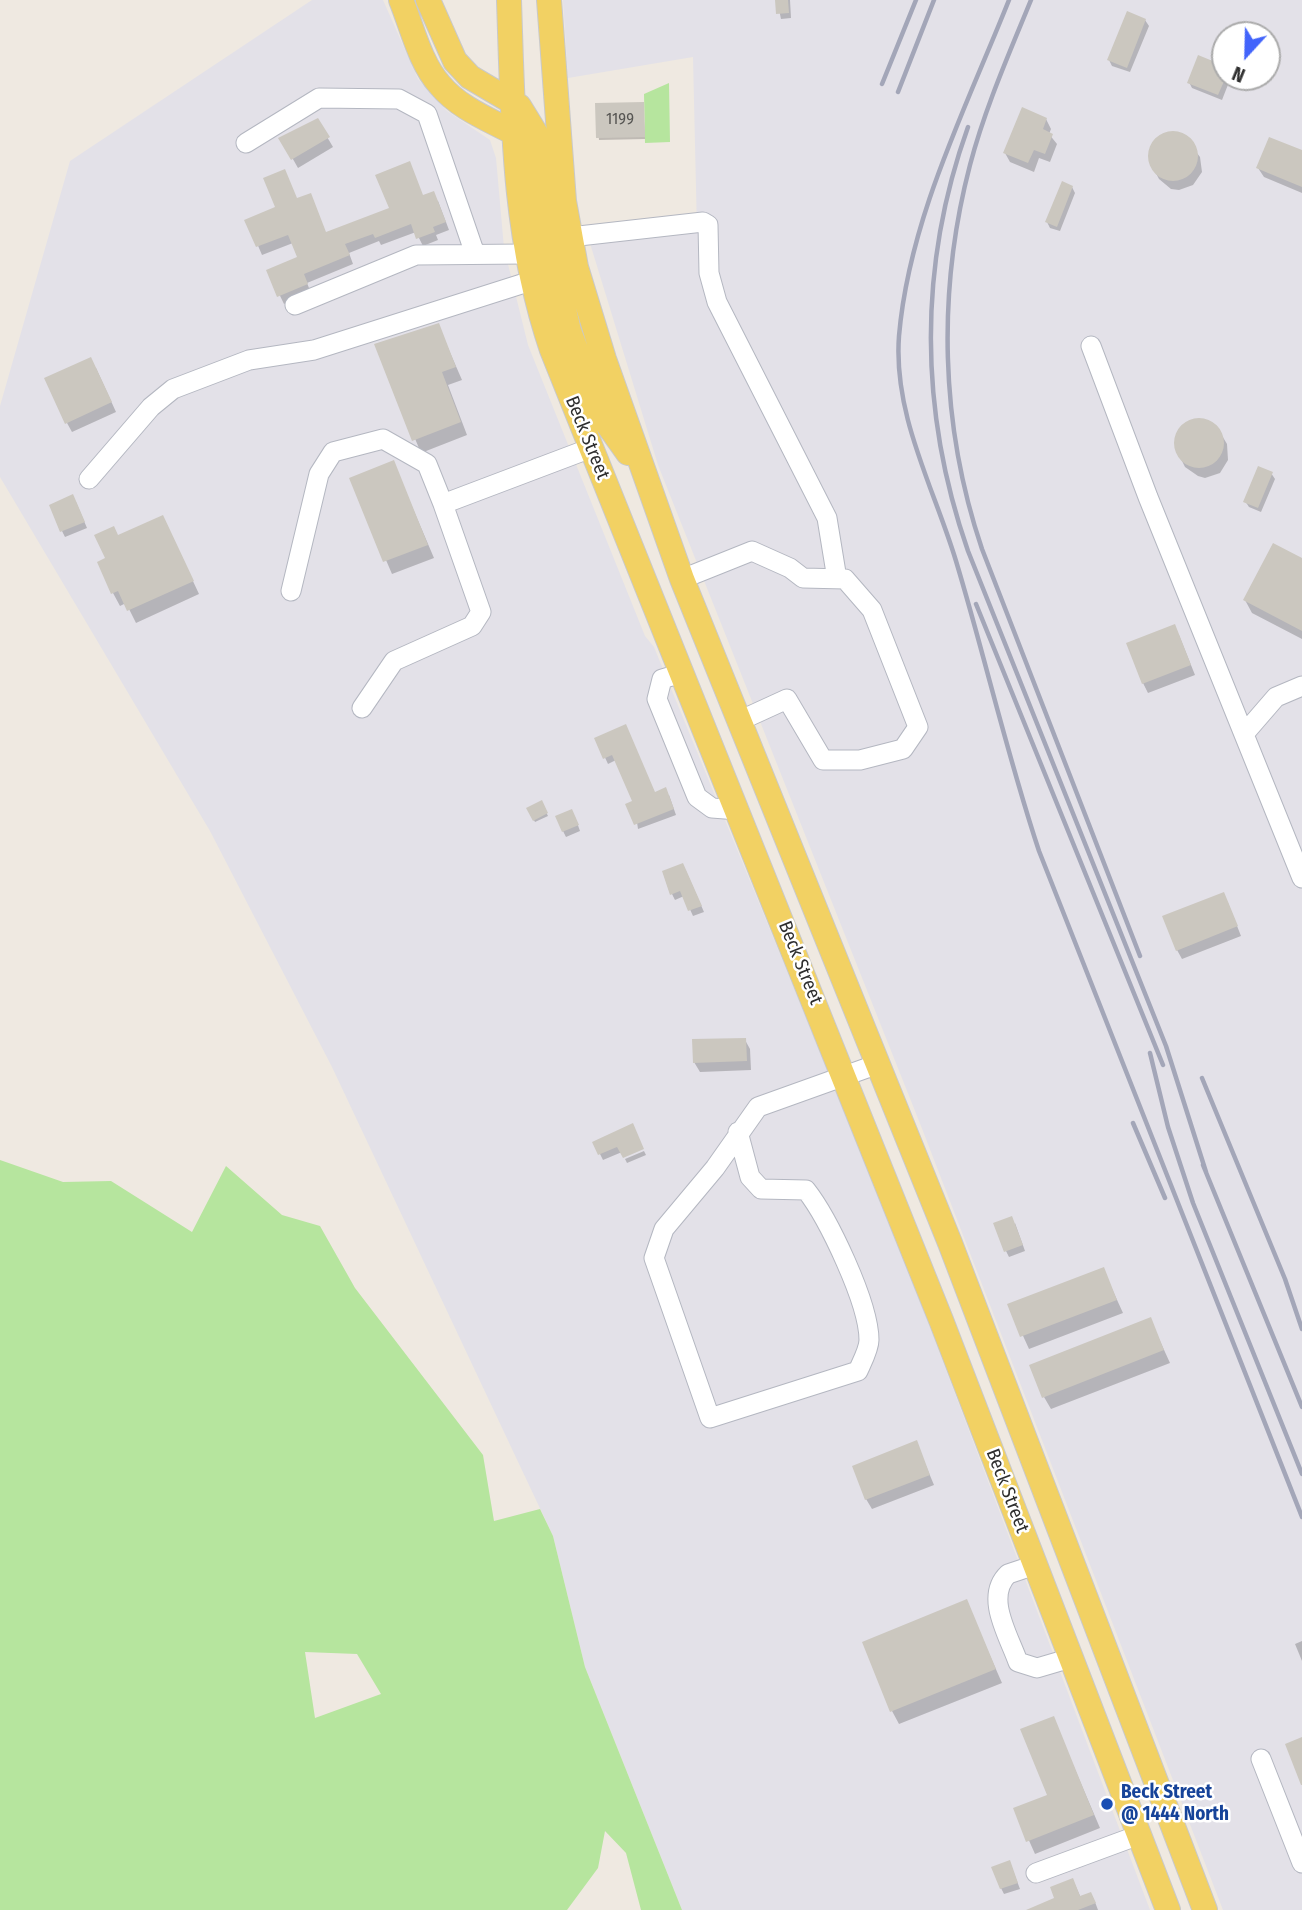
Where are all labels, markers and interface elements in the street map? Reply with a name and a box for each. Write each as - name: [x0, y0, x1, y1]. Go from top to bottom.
- north arrow: [1211, 21, 1281, 91]
- text: N: [1229, 61, 1248, 87]
- house number: 1199: [606, 110, 634, 130]
- street label: Beck Street: [560, 393, 614, 483]
- street label: Beck Street: [773, 918, 827, 1008]
- street label: Beck Street: [981, 1446, 1033, 1536]
- place label: Beck Street @ 1444 North: [1121, 1782, 1229, 1826]
- marker: Beck Street @ 1444 North: [1099, 1796, 1115, 1812]

